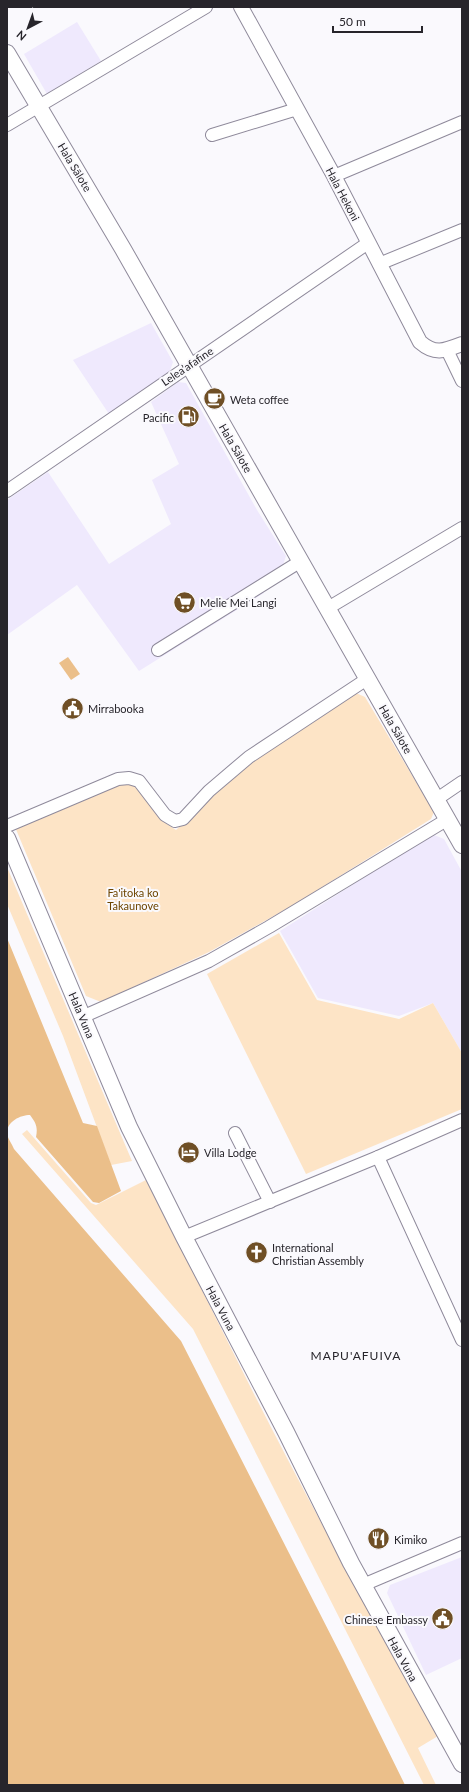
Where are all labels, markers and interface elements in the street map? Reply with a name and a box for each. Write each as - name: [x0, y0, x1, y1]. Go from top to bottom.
- north arrow: [8, 8, 48, 48]
- scale bar: [333, 8, 422, 34]
- text: 50 m: [339, 14, 366, 29]
- text: N: [14, 28, 29, 44]
- street label: Hala Sālote: [55, 140, 95, 194]
- street label: Hala Hekoni: [323, 165, 363, 223]
- street label: Lelea’afafine: [159, 344, 216, 388]
- cafe icon: Weta coffee: [202, 386, 228, 412]
- place label: Weta coffee: [230, 393, 289, 406]
- fuel station icon: Pacific: [176, 404, 202, 430]
- place label: Pacific: [143, 411, 174, 424]
- street label: Hala Sālote: [217, 421, 255, 475]
- supermarket icon: Melie Mei Langi: [172, 589, 198, 615]
- place label: Melie Mei Langi: [200, 596, 277, 609]
- public building icon: Mirrabooka: [60, 695, 86, 721]
- place label: Mirrabooka: [88, 702, 144, 715]
- street label: Hala Sālote: [377, 702, 415, 756]
- park label: Fa'itoka ko Takaunove: [107, 886, 159, 912]
- street label: Hala Vuna: [66, 990, 98, 1040]
- hotel icon: Villa Lodge: [176, 1139, 202, 1165]
- place label: Villa Lodge: [204, 1146, 257, 1159]
- church icon: International Christian Assembly: [243, 1240, 269, 1266]
- place label: International Christian Assembly: [272, 1241, 364, 1267]
- street label: Hala Vuna: [204, 1283, 238, 1333]
- district label: MAPU'AFUIVA: [311, 1348, 401, 1363]
- restaurant icon: Kimiko: [366, 1526, 392, 1552]
- place label: Kimiko: [394, 1533, 427, 1546]
- public building icon: Chinese Embassy: [430, 1606, 456, 1632]
- place label: Chinese Embassy: [345, 1613, 428, 1626]
- street label: Hala Vuna: [385, 1635, 421, 1683]

